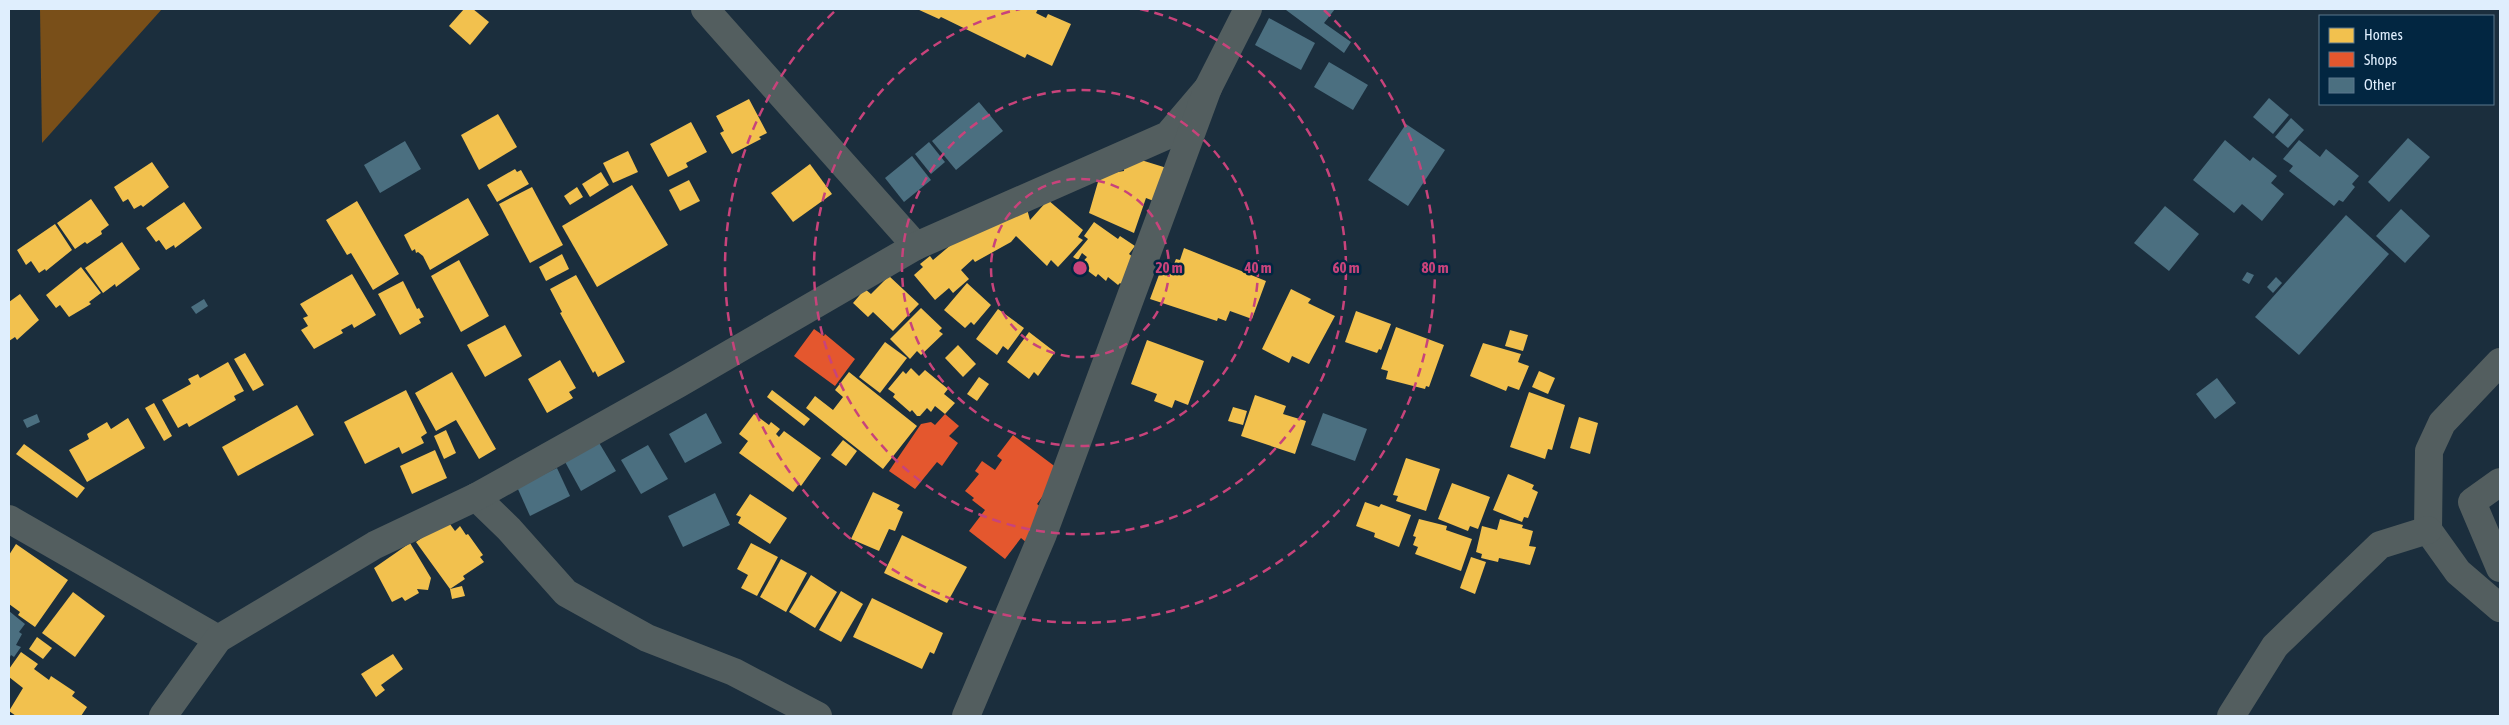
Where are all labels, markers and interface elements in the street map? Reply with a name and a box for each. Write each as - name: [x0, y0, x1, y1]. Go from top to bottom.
- legend: [2319, 15, 2494, 105]
- text: Homes: [2364, 26, 2403, 43]
- text: Shops: [2364, 51, 2397, 68]
- text: Other: [2364, 76, 2396, 93]
- centre of rings: [1071, 259, 1089, 277]
- text: 20 m: [1156, 259, 1183, 276]
- text: 40 m: [1244, 259, 1272, 276]
- text: 60 m: [1333, 259, 1360, 276]
- text: 80 m: [1422, 259, 1449, 276]

